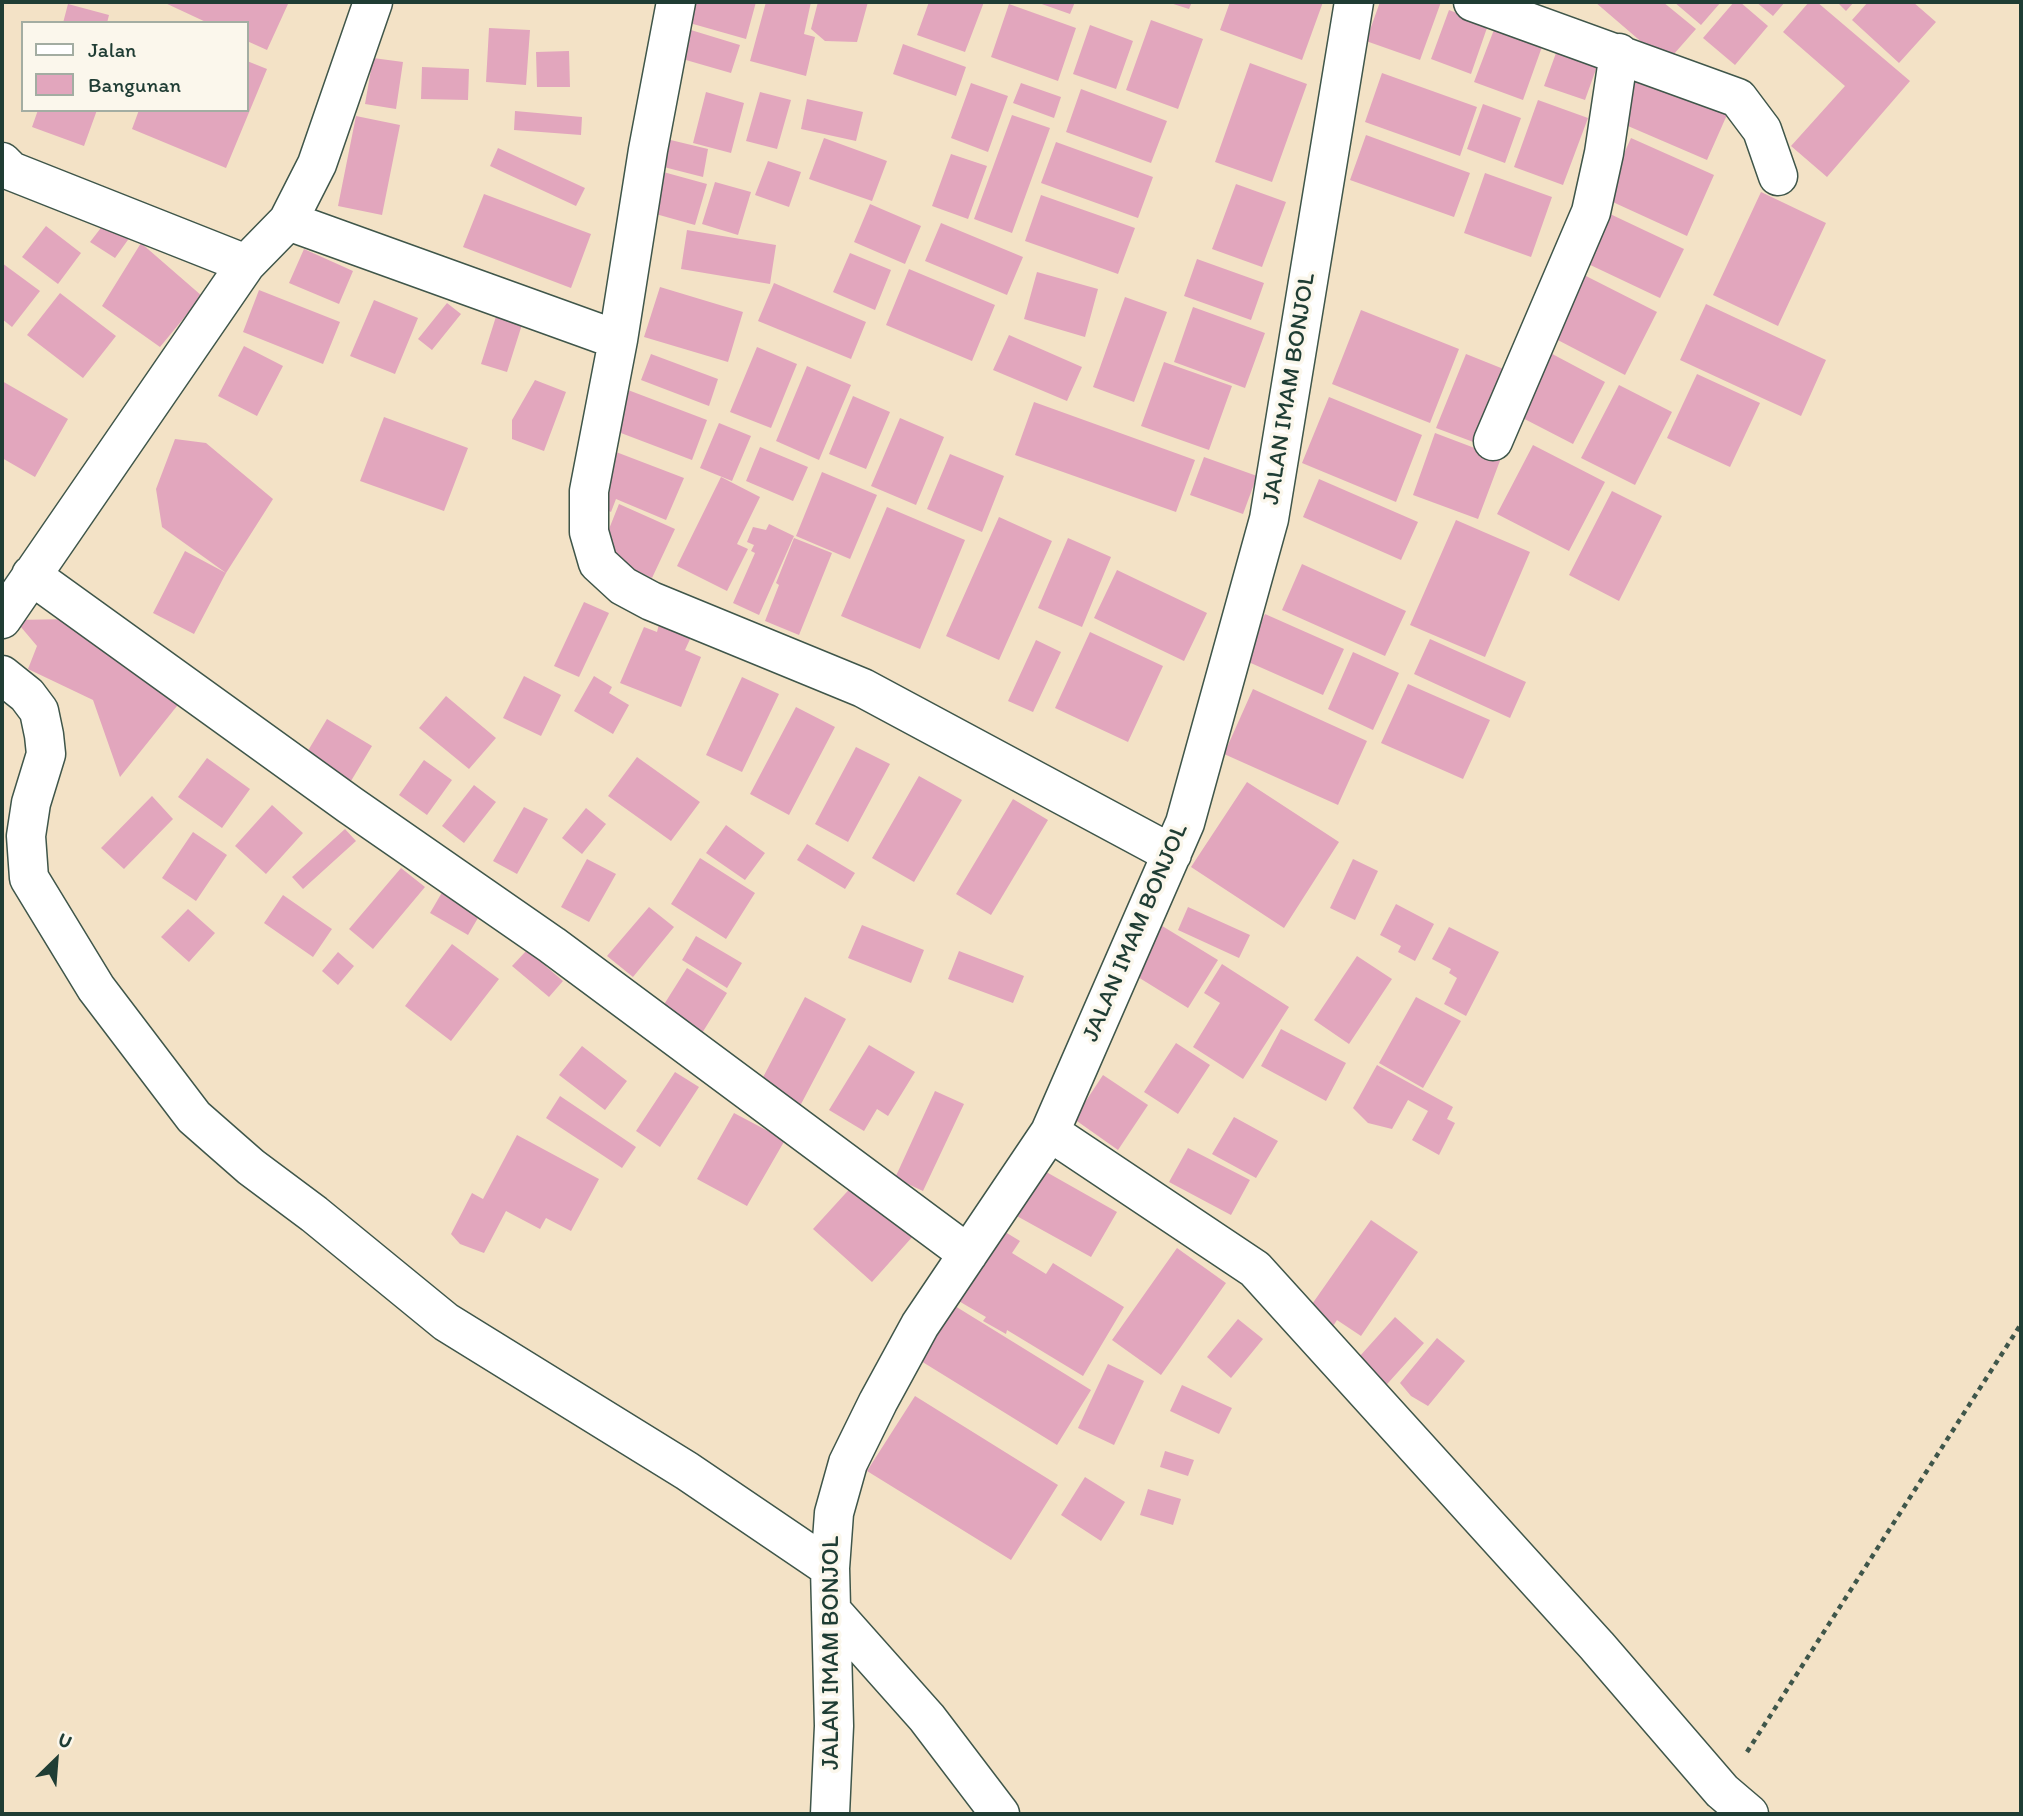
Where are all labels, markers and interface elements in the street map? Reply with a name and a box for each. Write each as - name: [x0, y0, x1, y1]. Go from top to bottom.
- legend: [21, 21, 248, 112]
- text: Jalan: [88, 37, 136, 62]
- text: Bangunan: [88, 72, 181, 97]
- street label: JALAN IMAM BONJOL: [1257, 271, 1323, 507]
- street label: JALAN IMAM BONJOL: [1077, 820, 1195, 1046]
- street label: JALAN IMAM BONJOL: [818, 1536, 846, 1770]
- north arrow: [21, 1725, 91, 1795]
- text: U: [55, 1727, 76, 1754]

